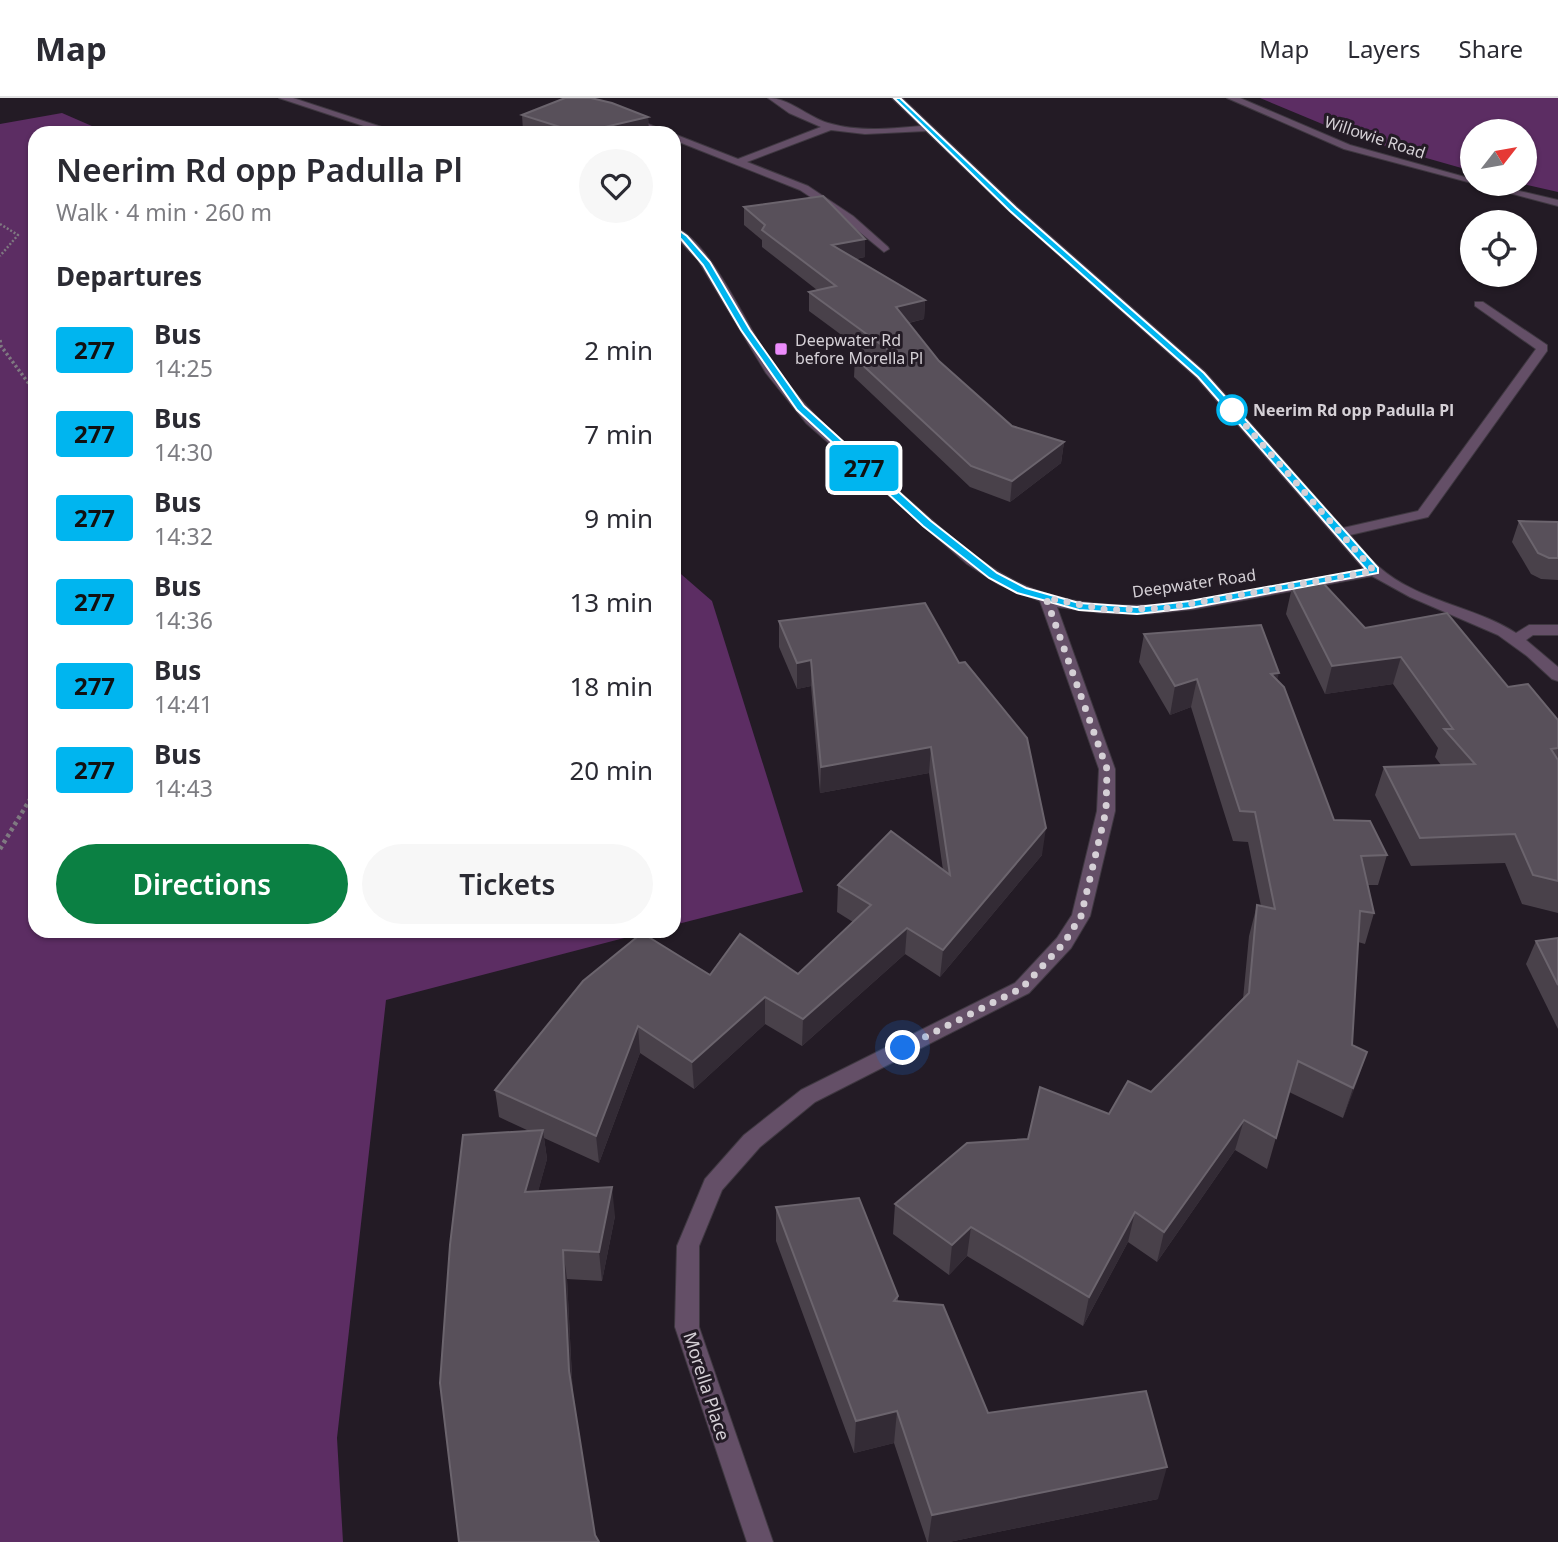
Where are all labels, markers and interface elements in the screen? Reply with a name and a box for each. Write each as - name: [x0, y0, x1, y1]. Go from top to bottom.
- text: Map: [35, 26, 107, 71]
- text: Map: [1259, 32, 1309, 65]
- text: Layers: [1347, 32, 1421, 65]
- text: Share: [1459, 32, 1523, 65]
- street label: Willowie Road: [1322, 110, 1428, 164]
- north arrow: [1460, 119, 1536, 196]
- map controls: [1460, 119, 1537, 287]
- text: Neerim Rd opp Padulla Pl: [56, 147, 463, 192]
- button: heart: [579, 149, 653, 223]
- text: Walk · 4 min · 260 m: [56, 196, 272, 228]
- button: locate: [1460, 210, 1537, 287]
- text: Departures: [56, 258, 202, 294]
- text: Bus: [154, 316, 201, 352]
- place label: Deepwater Rd before Morella Pl: [795, 329, 923, 369]
- text: 2 min: [584, 332, 653, 368]
- text: 277: [74, 333, 115, 366]
- marker: Deepwater Rd before Morella Pl: [773, 341, 789, 357]
- text: 14:25: [154, 352, 213, 384]
- marker: Neerim Rd opp Padulla Pl: [1217, 395, 1247, 425]
- place label: Neerim Rd opp Padulla Pl: [1253, 399, 1454, 421]
- text: Bus: [154, 400, 201, 436]
- text: 7 min: [584, 416, 653, 452]
- text: 277: [74, 417, 115, 450]
- text: 14:30: [154, 436, 213, 468]
- line badge: 277: [824, 445, 904, 491]
- text: 277: [843, 451, 885, 484]
- text: Bus: [154, 484, 201, 520]
- text: 9 min: [584, 500, 653, 536]
- text: 277: [74, 501, 115, 534]
- text: 14:32: [154, 520, 213, 552]
- street label: Deepwater Road: [1131, 563, 1257, 603]
- text: Bus: [154, 568, 201, 604]
- text: 13 min: [569, 584, 653, 620]
- text: 277: [74, 585, 115, 618]
- text: 14:36: [154, 604, 213, 636]
- text: Bus: [154, 652, 201, 688]
- text: 18 min: [569, 668, 653, 704]
- text: 277: [74, 669, 115, 702]
- text: 14:41: [154, 688, 213, 720]
- text: Bus: [154, 736, 201, 772]
- text: 20 min: [569, 752, 653, 788]
- text: 277: [74, 753, 115, 786]
- text: 14:43: [154, 772, 213, 804]
- button: Directions: [56, 844, 348, 924]
- button: Tickets: [362, 844, 653, 924]
- your location: [885, 1030, 920, 1065]
- street label: Morella Place: [678, 1329, 736, 1443]

